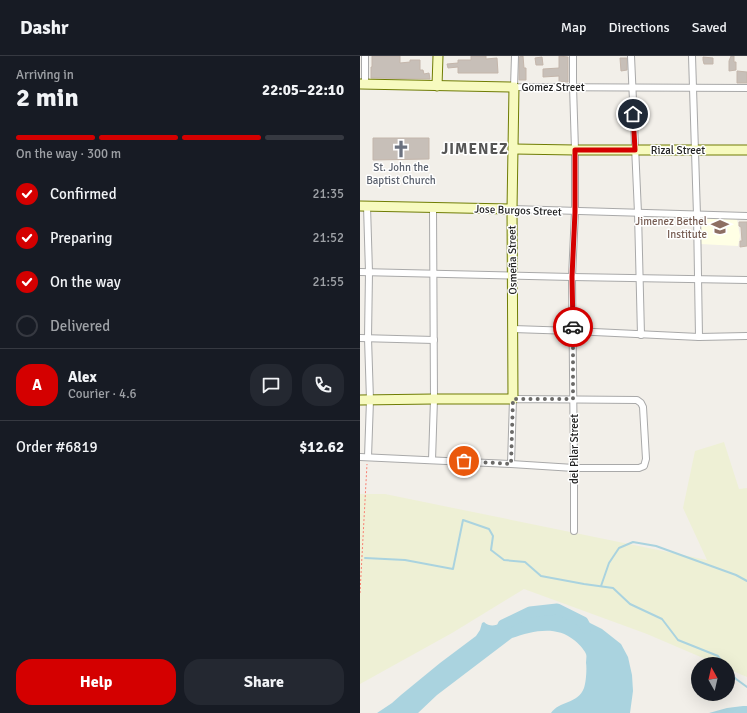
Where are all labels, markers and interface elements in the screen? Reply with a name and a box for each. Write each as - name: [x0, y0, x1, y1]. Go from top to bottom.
- text: Dashr: [20, 16, 69, 40]
- text: Map: [561, 19, 587, 36]
- text: Directions: [609, 19, 670, 36]
- text: Saved: [692, 19, 727, 36]
- text: Arriving in: [16, 67, 74, 83]
- text: 22:05–22:10: [262, 81, 344, 99]
- street label: Gomez Street: [521, 81, 585, 94]
- text: 2 min: [16, 82, 79, 114]
- pin: [616, 97, 650, 131]
- icon: home: [622, 103, 644, 125]
- church icon: St. John the Baptist Church: [391, 139, 411, 159]
- district label: JIMENEZ: [441, 140, 509, 158]
- street label: Rizal Street: [651, 144, 705, 157]
- text: On the way · 300 m: [16, 146, 121, 162]
- place label: St. John the Baptist Church: [366, 161, 436, 187]
- icon: check: [16, 183, 38, 205]
- text: Confirmed: [50, 185, 117, 203]
- text: 21:35: [312, 186, 344, 202]
- street label: Jose Burgos Street: [474, 202, 562, 219]
- place label: Jimenez Bethel Institute: [635, 215, 707, 241]
- school or university icon: Jimenez Bethel Institute: [710, 217, 730, 237]
- street label: Osmeña Street: [505, 225, 520, 295]
- icon: check: [16, 227, 38, 249]
- text: Preparing: [50, 229, 113, 247]
- text: 21:52: [312, 230, 344, 246]
- icon: check: [16, 271, 38, 293]
- text: On the way: [50, 273, 121, 291]
- text: 21:55: [312, 274, 344, 290]
- courier: [553, 307, 593, 347]
- icon: car: [562, 316, 584, 338]
- text: Delivered: [50, 317, 110, 335]
- button: chat: [250, 364, 292, 406]
- button: phone: [302, 364, 344, 406]
- text: Alex: [68, 368, 97, 386]
- text: A: [32, 376, 42, 394]
- text: Courier · 4.6: [68, 386, 137, 402]
- street label: del Pilar Street: [568, 414, 581, 484]
- text: Order #6819: [16, 438, 98, 456]
- text: $12.62: [299, 438, 344, 456]
- pin: [447, 444, 481, 478]
- icon: bag: [453, 450, 475, 472]
- north arrow: [691, 657, 735, 701]
- map controls: [691, 657, 735, 701]
- button: Help: [16, 659, 176, 705]
- button: Share: [184, 659, 344, 705]

